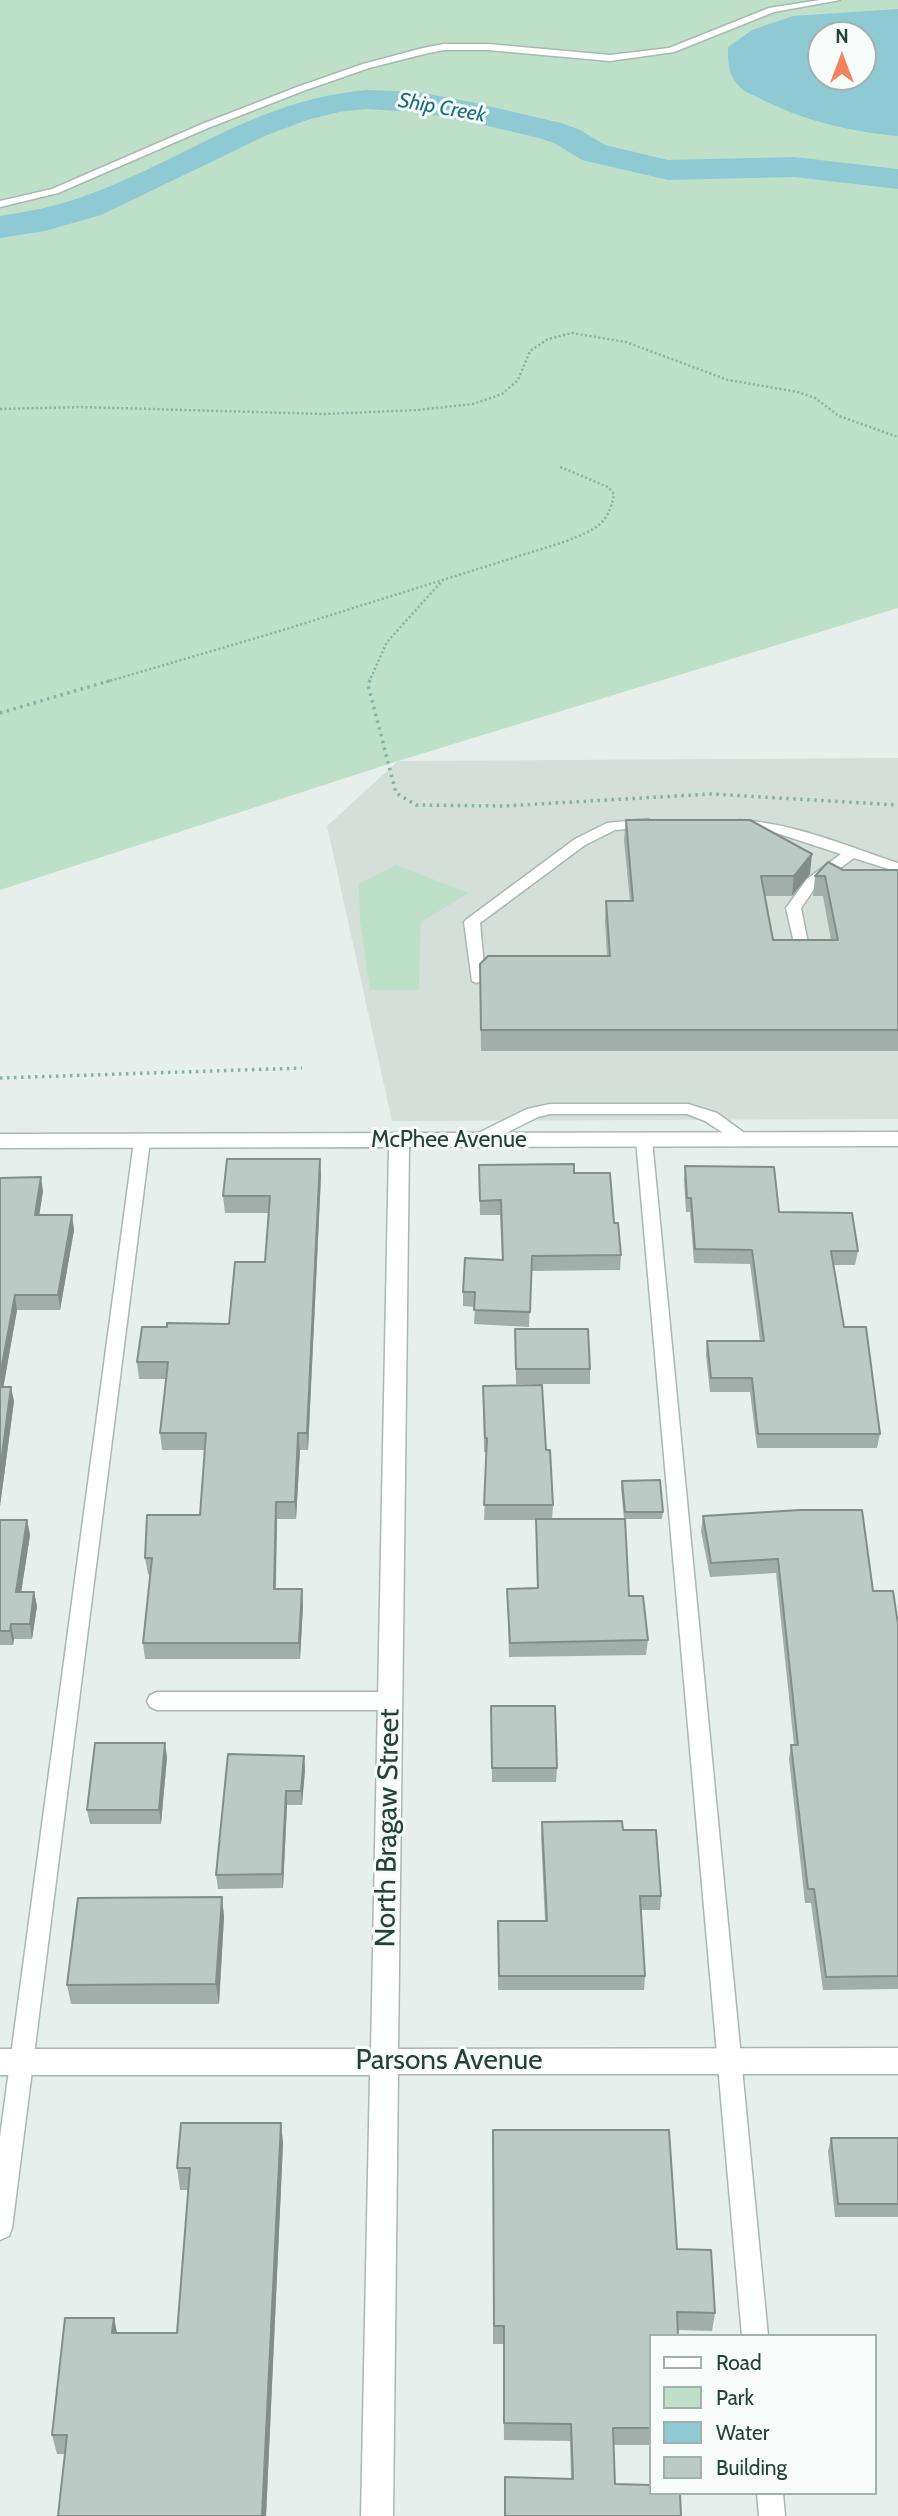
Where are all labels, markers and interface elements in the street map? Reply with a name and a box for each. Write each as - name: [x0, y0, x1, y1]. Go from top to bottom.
- north arrow: [807, 21, 877, 91]
- text: N: [835, 25, 849, 48]
- water label: Ship Creek: [396, 88, 488, 128]
- street label: McPhee Avenue: [371, 1126, 527, 1154]
- street label: North Bragaw Street: [369, 1708, 407, 1948]
- street label: Parsons Avenue: [355, 2044, 543, 2078]
- legend: [650, 2334, 877, 2495]
- text: Road: [716, 2350, 762, 2375]
- text: Park: [716, 2385, 754, 2410]
- text: Water: [716, 2420, 769, 2445]
- text: Building: [716, 2455, 787, 2480]

